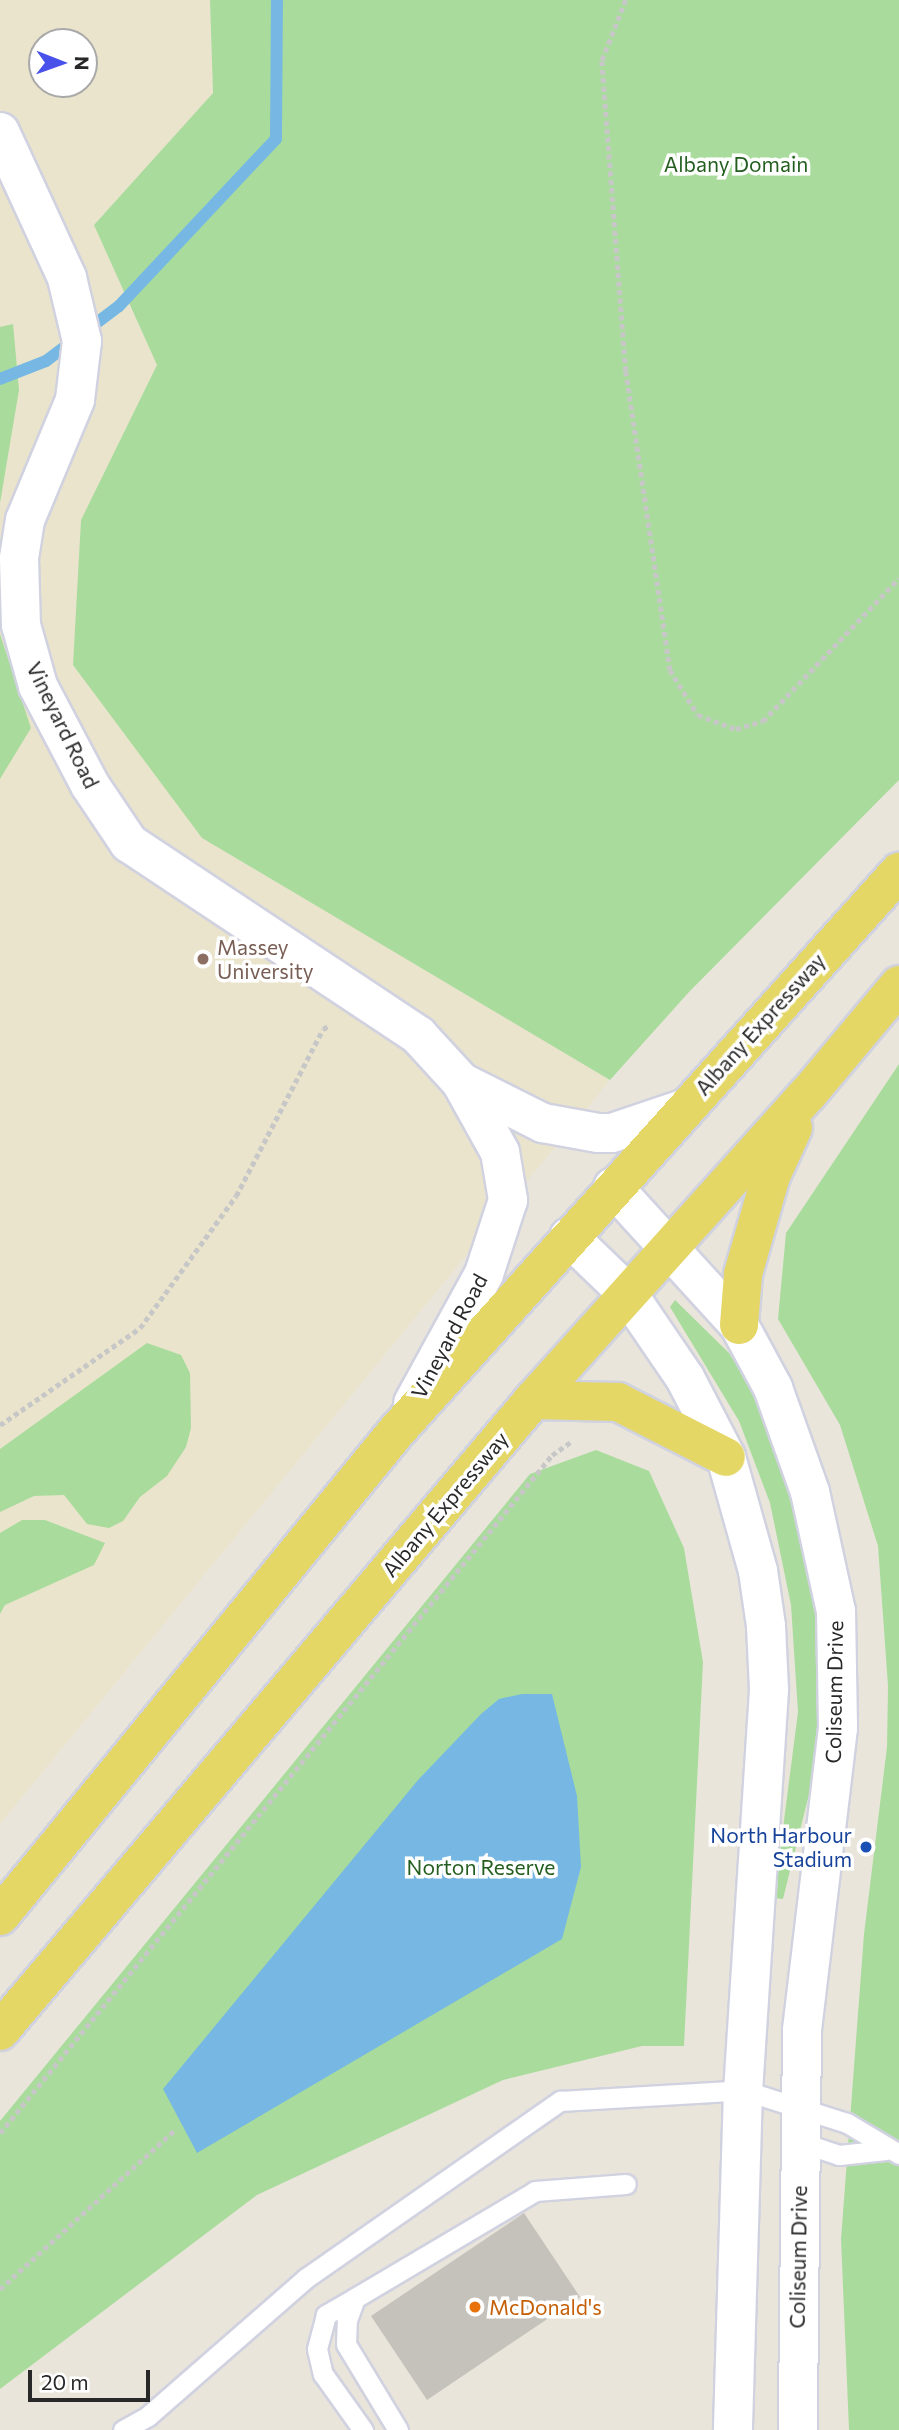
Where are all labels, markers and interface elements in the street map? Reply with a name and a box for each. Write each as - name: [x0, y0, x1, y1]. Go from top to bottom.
- north arrow: [28, 28, 98, 98]
- text: N: [71, 56, 94, 71]
- park label: Albany Domain: [664, 151, 808, 177]
- street label: Vineyard Road: [22, 658, 104, 792]
- place label: Massey University: [217, 934, 314, 984]
- street label: Albany Expressway: [690, 948, 830, 1100]
- marker: Massey University: [195, 951, 211, 967]
- street label: Vineyard Road: [406, 1269, 492, 1403]
- street label: Albany Expressway: [377, 1426, 513, 1582]
- street label: Coliseum Drive: [820, 1620, 848, 1764]
- place label: North Harbour Stadium: [710, 1822, 852, 1872]
- marker: North Harbour Stadium: [858, 1839, 874, 1855]
- park label: Norton Reserve: [407, 1854, 555, 1880]
- street label: Coliseum Drive: [784, 2185, 812, 2329]
- place label: McDonald's: [489, 2294, 602, 2320]
- marker: McDonald's: [467, 2299, 483, 2315]
- scale bar: [32, 2356, 154, 2400]
- text: 20 m: [41, 2369, 89, 2394]

